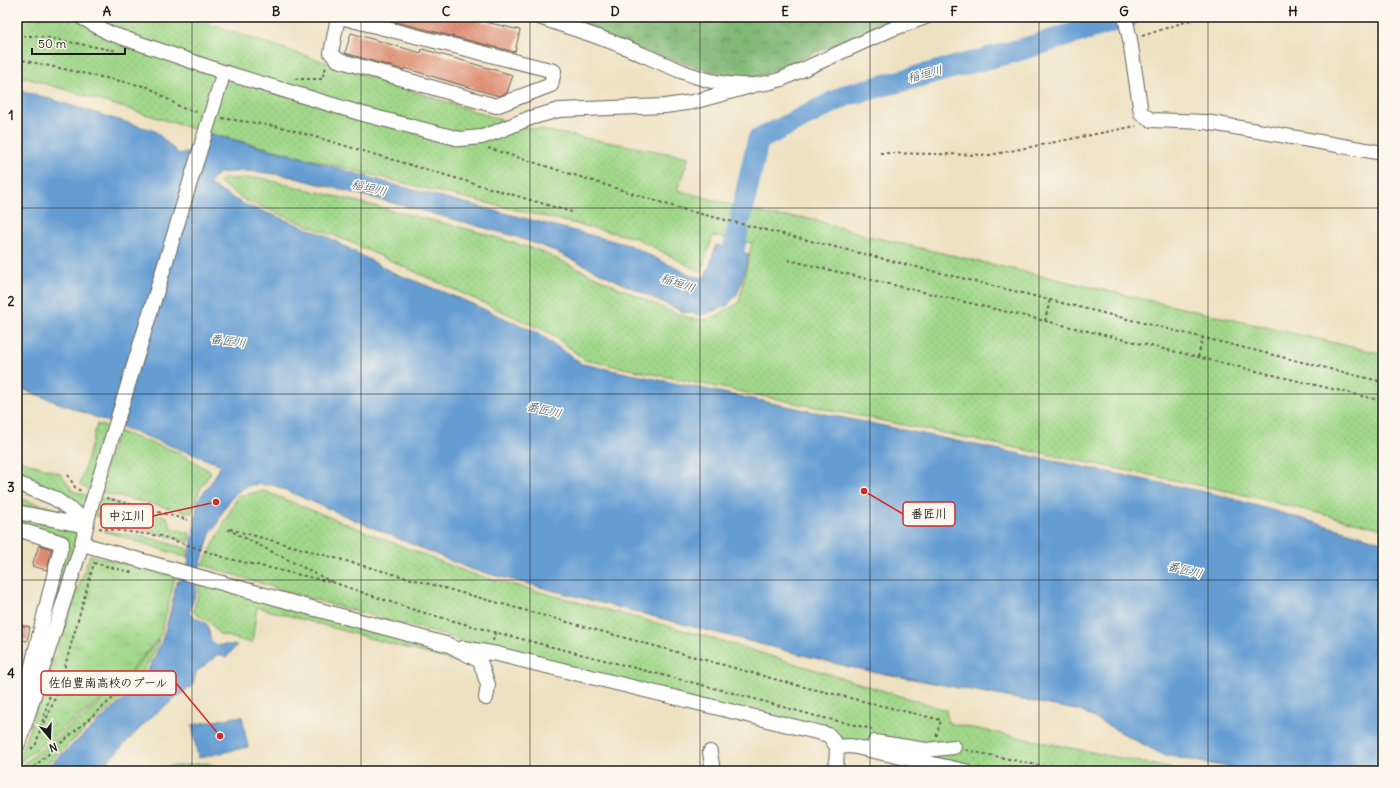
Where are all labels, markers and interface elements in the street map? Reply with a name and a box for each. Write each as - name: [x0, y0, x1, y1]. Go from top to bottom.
- text: A: [103, 3, 112, 20]
- text: B: [272, 3, 281, 20]
- text: C: [442, 3, 451, 20]
- text: D: [610, 3, 620, 20]
- text: E: [781, 3, 789, 20]
- text: F: [950, 3, 958, 20]
- text: G: [1119, 3, 1129, 20]
- text: H: [1288, 3, 1298, 20]
- scale bar: [32, 30, 125, 56]
- text: 50 m: [38, 36, 67, 51]
- water label: 稲垣川: [906, 62, 944, 85]
- text: 1: [8, 107, 14, 124]
- water label: 稲垣川: [350, 176, 388, 199]
- water label: 稲垣川: [659, 270, 698, 295]
- text: 2: [7, 293, 15, 310]
- water label: 番匠川: [209, 331, 247, 350]
- water label: 番匠川: [525, 398, 563, 421]
- text: 3: [7, 479, 15, 496]
- callout: 番匠川: [903, 502, 955, 526]
- callout: 中江川: [101, 504, 153, 528]
- text: 番匠川: [911, 506, 947, 521]
- text: 中江川: [109, 508, 145, 523]
- water label: 番匠川: [1166, 558, 1204, 581]
- text: 4: [7, 665, 15, 682]
- callout: 佐伯豊南高校のプール: [41, 671, 176, 695]
- text: 佐伯豊南高校のプール: [49, 675, 167, 690]
- north arrow: [30, 718, 70, 758]
- text: N: [47, 740, 59, 755]

